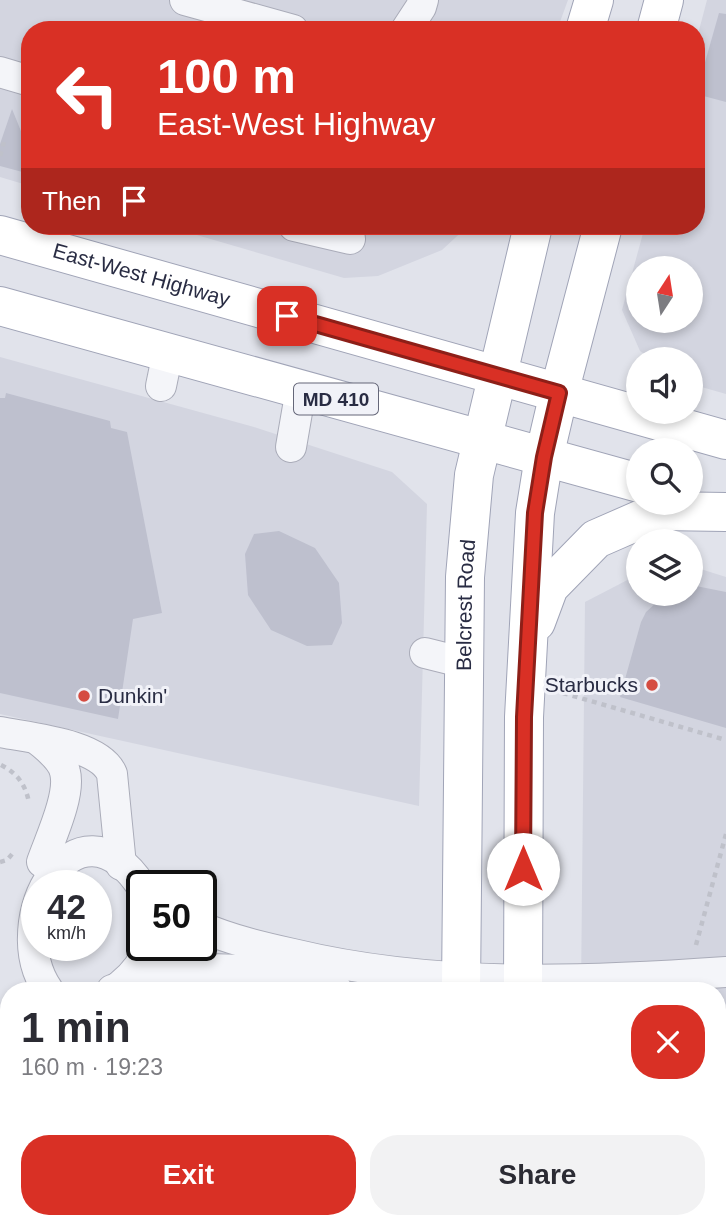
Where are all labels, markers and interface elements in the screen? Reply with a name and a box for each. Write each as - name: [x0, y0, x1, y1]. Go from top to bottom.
- icon: left: [42, 49, 133, 140]
- text: 100 m: [157, 49, 296, 103]
- text: East-West Highway: [157, 106, 436, 142]
- icon: arrive: [115, 182, 153, 220]
- text: Then: [42, 186, 101, 216]
- street label: East-West Highway: [50, 239, 233, 311]
- north arrow: [626, 256, 704, 332]
- map controls: [626, 256, 703, 606]
- pin: [257, 286, 317, 346]
- icon: arrive: [268, 297, 306, 335]
- button: sound: [626, 347, 703, 424]
- road number: MD 410: [294, 384, 378, 414]
- button: search: [626, 438, 703, 515]
- button: layers: [626, 529, 703, 606]
- street label: Belcrest Road: [452, 538, 479, 671]
- place label: Starbucks: [545, 673, 638, 696]
- marker: Starbucks: [644, 677, 660, 693]
- place label: Dunkin': [98, 684, 167, 707]
- marker: Dunkin': [76, 688, 92, 704]
- position arrow: [486, 832, 560, 906]
- speed limit sign: 50: [126, 870, 217, 961]
- text: 42: [47, 887, 86, 926]
- text: km/h: [47, 923, 86, 943]
- text: 1 min: [21, 1004, 131, 1051]
- button: close: [631, 1005, 705, 1079]
- text: 160 m · 19:23: [21, 1054, 163, 1080]
- button: Exit: [21, 1135, 356, 1215]
- button: Share: [370, 1135, 705, 1215]

